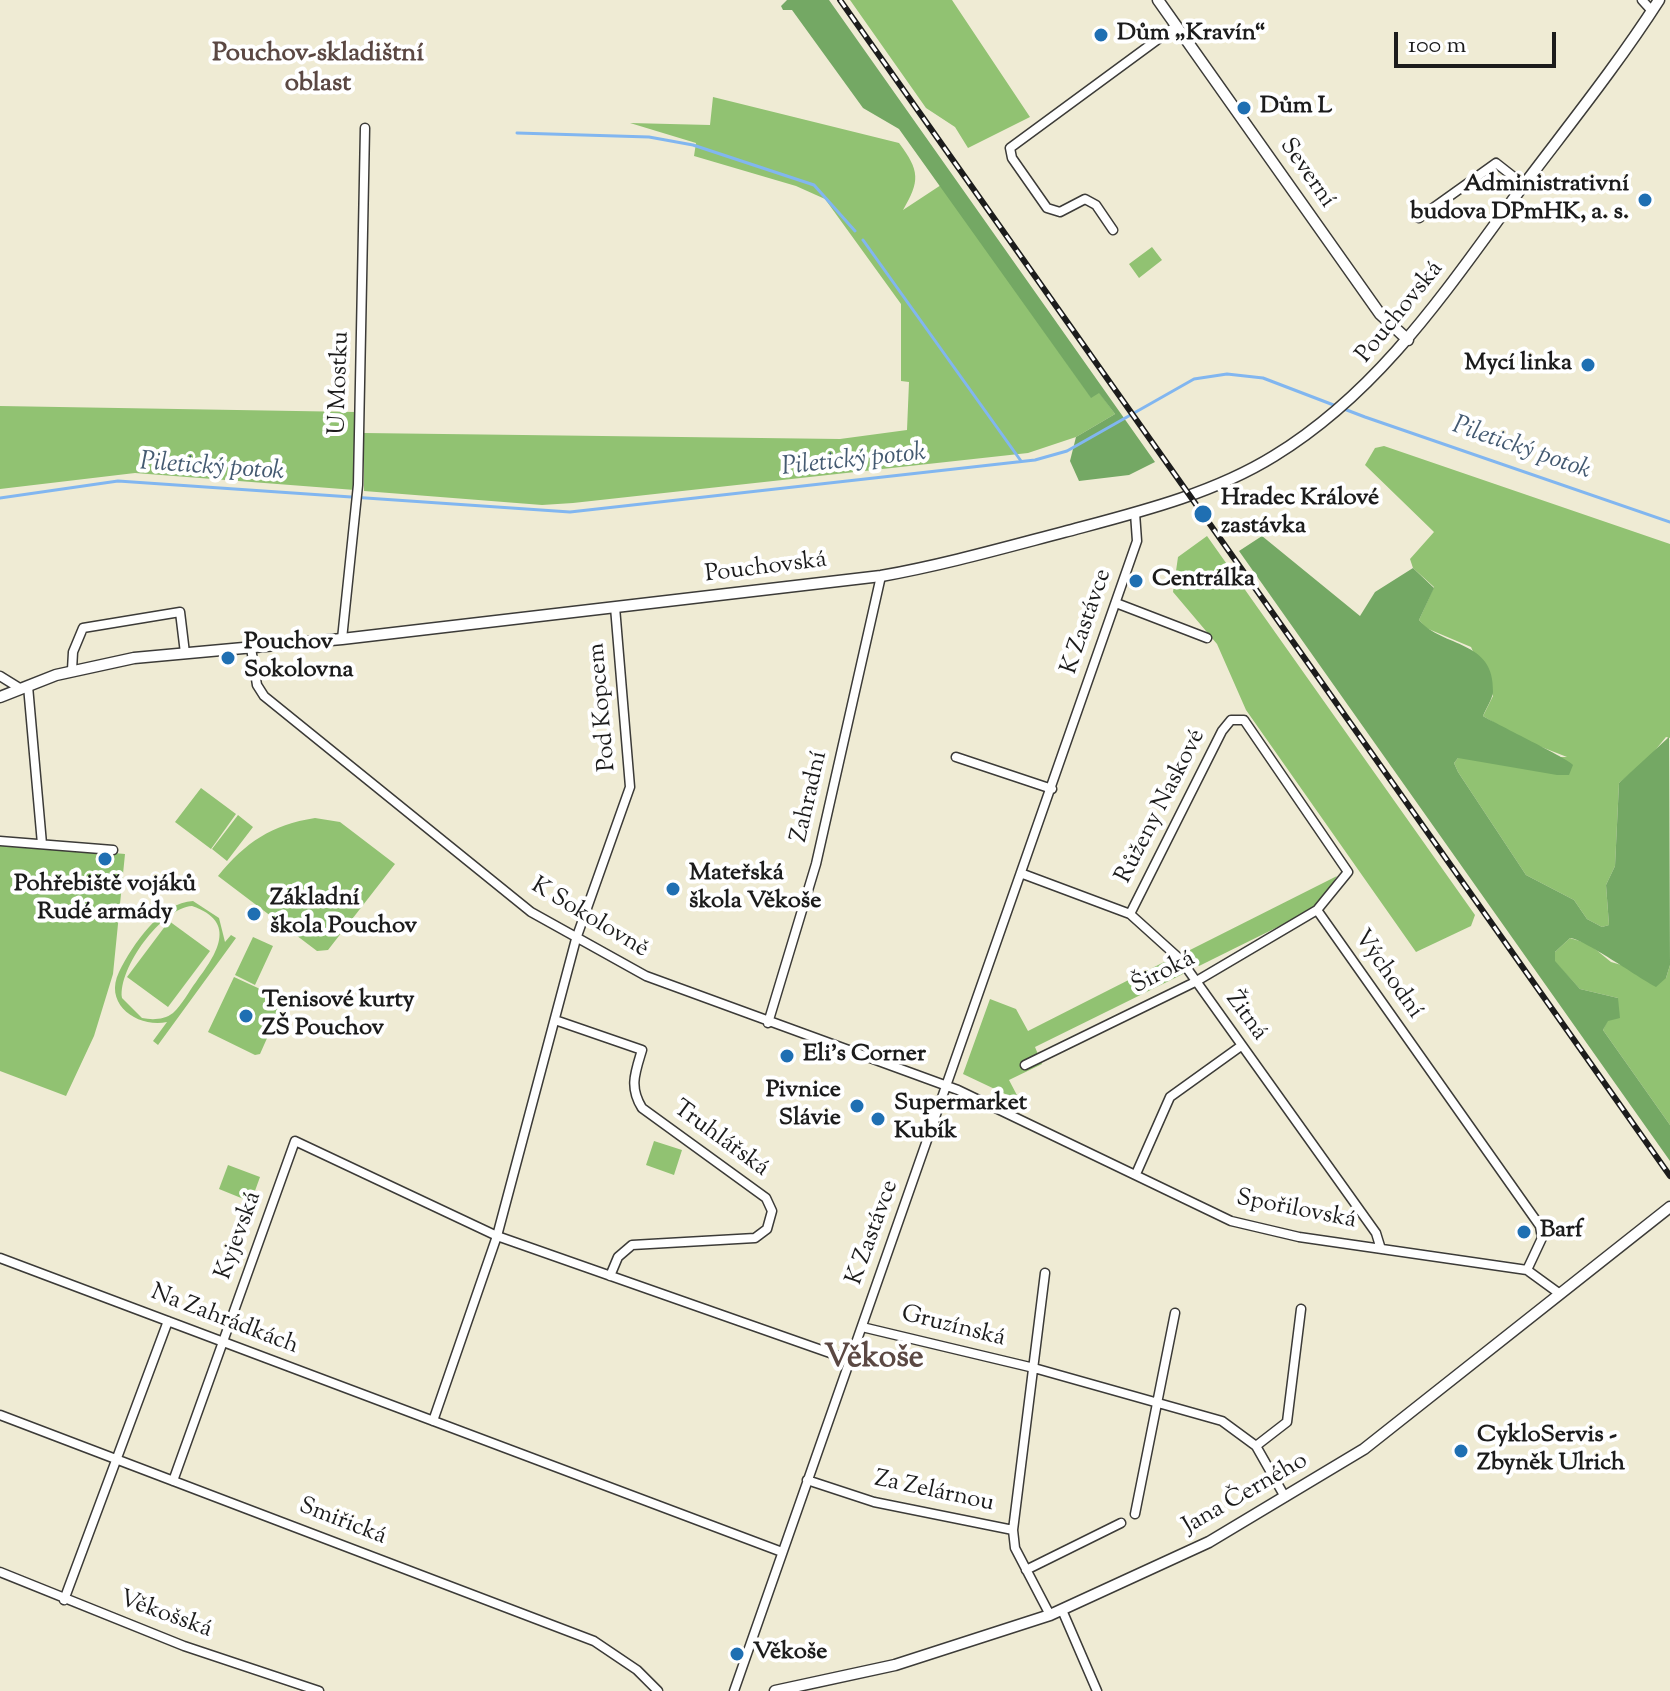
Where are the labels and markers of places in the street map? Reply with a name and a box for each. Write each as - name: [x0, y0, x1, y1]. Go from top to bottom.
- place label: Dům „Kravín“: [1117, 21, 1266, 49]
- marker: Dům „Kravín“: [1092, 26, 1110, 44]
- place label: Dům L: [1260, 94, 1332, 122]
- marker: Dům L: [1235, 99, 1253, 117]
- place label: Administrativní budova DPmHK, a. s.: [1410, 172, 1629, 228]
- marker: Administrativní budova DPmHK, a. s.: [1636, 191, 1654, 209]
- place label: Mycí linka: [1464, 351, 1572, 379]
- marker: Mycí linka: [1579, 356, 1597, 374]
- place label: Hradec Králové zastávka: [1221, 486, 1379, 542]
- marker: Hradec Králové zastávka: [1192, 503, 1214, 525]
- place label: Centrálka: [1152, 567, 1255, 595]
- marker: Centrálka: [1127, 572, 1145, 590]
- place label: Pouchov Sokolovna: [244, 630, 354, 686]
- marker: Pouchov Sokolovna: [219, 649, 237, 667]
- marker: Pohřebiště vojáků Rudé armády: [96, 850, 114, 868]
- place label: Mateřská škola Věkoše: [689, 861, 821, 917]
- place label: Pohřebiště vojáků Rudé armády: [14, 872, 196, 928]
- marker: Mateřská škola Věkoše: [664, 880, 682, 898]
- place label: Základní škola Pouchov: [270, 886, 417, 942]
- marker: Základní škola Pouchov: [245, 905, 263, 923]
- place label: Tenisové kurty ZŠ Pouchov: [262, 988, 415, 1044]
- marker: Tenisové kurty ZŠ Pouchov: [237, 1007, 255, 1025]
- place label: Eli's Corner: [803, 1042, 926, 1070]
- marker: Eli's Corner: [778, 1047, 796, 1065]
- place label: Pivnice Slávie: [766, 1078, 841, 1134]
- place label: Supermarket Kubík: [894, 1091, 1027, 1147]
- marker: Pivnice Slávie: [848, 1097, 866, 1115]
- marker: Supermarket Kubík: [869, 1110, 887, 1128]
- place label: Barf: [1540, 1218, 1583, 1246]
- marker: Barf: [1515, 1223, 1533, 1241]
- place label: CykloServis - Zbyněk Ulrich: [1477, 1423, 1625, 1479]
- marker: CykloServis - Zbyněk Ulrich: [1452, 1442, 1470, 1460]
- place label: Věkoše: [753, 1640, 827, 1668]
- marker: Věkoše: [728, 1645, 746, 1663]

